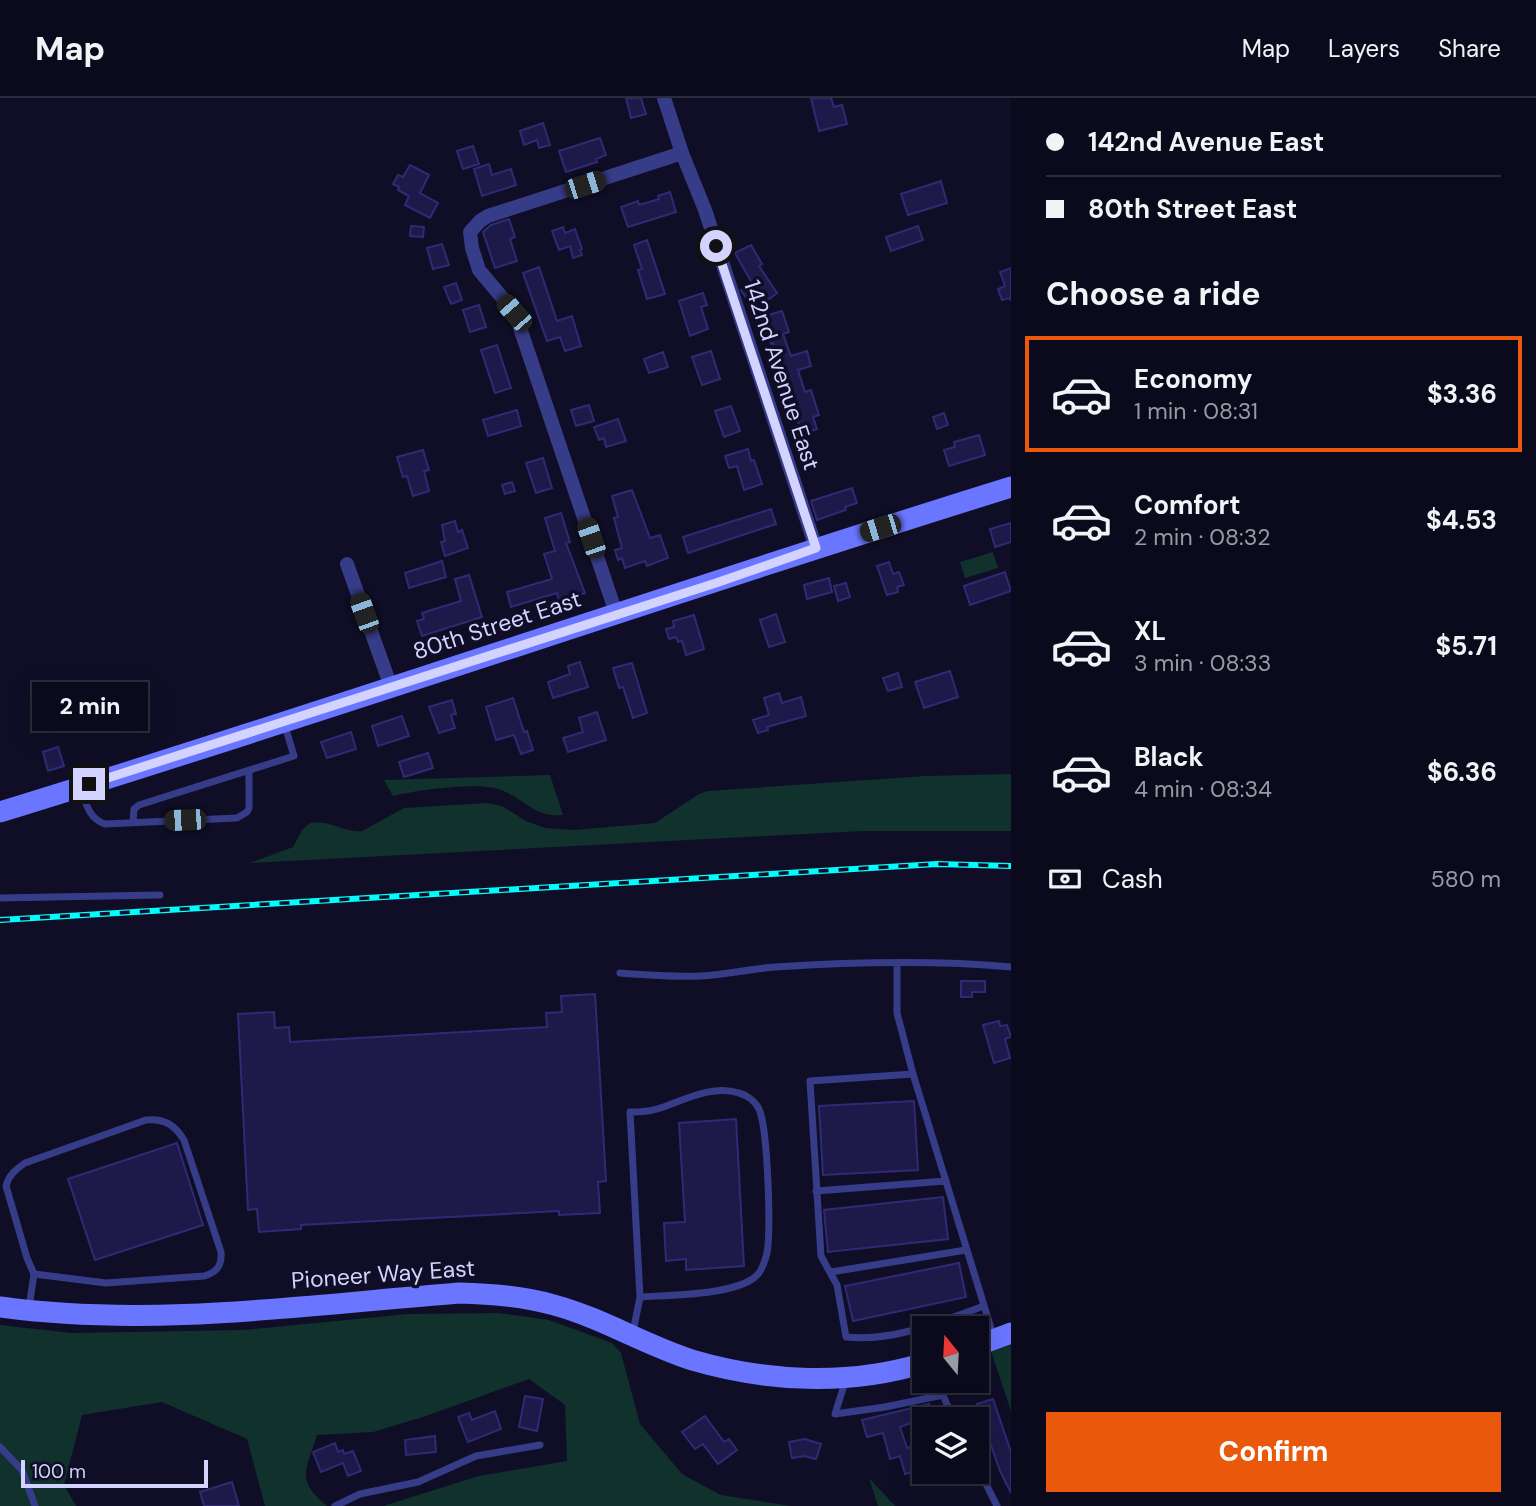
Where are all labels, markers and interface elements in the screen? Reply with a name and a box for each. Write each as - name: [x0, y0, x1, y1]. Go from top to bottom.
- text: Map: [35, 27, 105, 70]
- text: Map: [1242, 33, 1290, 64]
- text: Layers: [1328, 33, 1400, 64]
- text: Share: [1438, 33, 1501, 64]
- text: 142nd Avenue East: [1088, 125, 1324, 159]
- car: [562, 169, 609, 201]
- text: 80th Street East: [1088, 192, 1297, 226]
- route start: [700, 230, 732, 262]
- text: Choose a ride: [1046, 273, 1261, 315]
- street label: 142nd Avenue East: [737, 276, 827, 474]
- car: [493, 290, 536, 336]
- text: Economy: [1134, 362, 1252, 396]
- icon: car: [1050, 363, 1113, 426]
- text: $3.36: [1427, 377, 1497, 411]
- text: 1 min · 08:31: [1134, 396, 1258, 426]
- text: Comfort: [1134, 488, 1240, 522]
- icon: car: [1050, 489, 1113, 552]
- text: $4.53: [1426, 503, 1497, 537]
- car: [857, 512, 904, 544]
- car: [575, 515, 608, 561]
- text: 2 min · 08:32: [1134, 522, 1271, 552]
- street label: 80th Street East: [409, 584, 585, 666]
- car: [347, 590, 382, 636]
- text: XL: [1134, 614, 1166, 648]
- icon: car: [1050, 615, 1113, 678]
- text: $5.71: [1435, 629, 1497, 663]
- text: 3 min · 08:33: [1134, 648, 1271, 678]
- callout: 2 min: [31, 682, 147, 732]
- text: 2 min: [60, 691, 120, 721]
- text: Black: [1134, 740, 1204, 774]
- icon: car: [1050, 741, 1113, 804]
- text: $6.36: [1427, 755, 1497, 789]
- route end: [73, 768, 105, 800]
- text: 4 min · 08:34: [1134, 774, 1272, 804]
- car: [164, 809, 207, 831]
- icon: cash: [1046, 860, 1084, 898]
- text: Cash: [1102, 862, 1163, 896]
- text: 580 m: [1431, 864, 1501, 894]
- street label: Pioneer Way East: [290, 1253, 476, 1295]
- north arrow: [912, 1316, 989, 1393]
- map controls: [912, 1316, 989, 1484]
- button: layers: [912, 1407, 989, 1484]
- button: Confirm: [1046, 1412, 1501, 1492]
- scale bar: [21, 1457, 208, 1489]
- text: 100 m: [32, 1459, 86, 1484]

